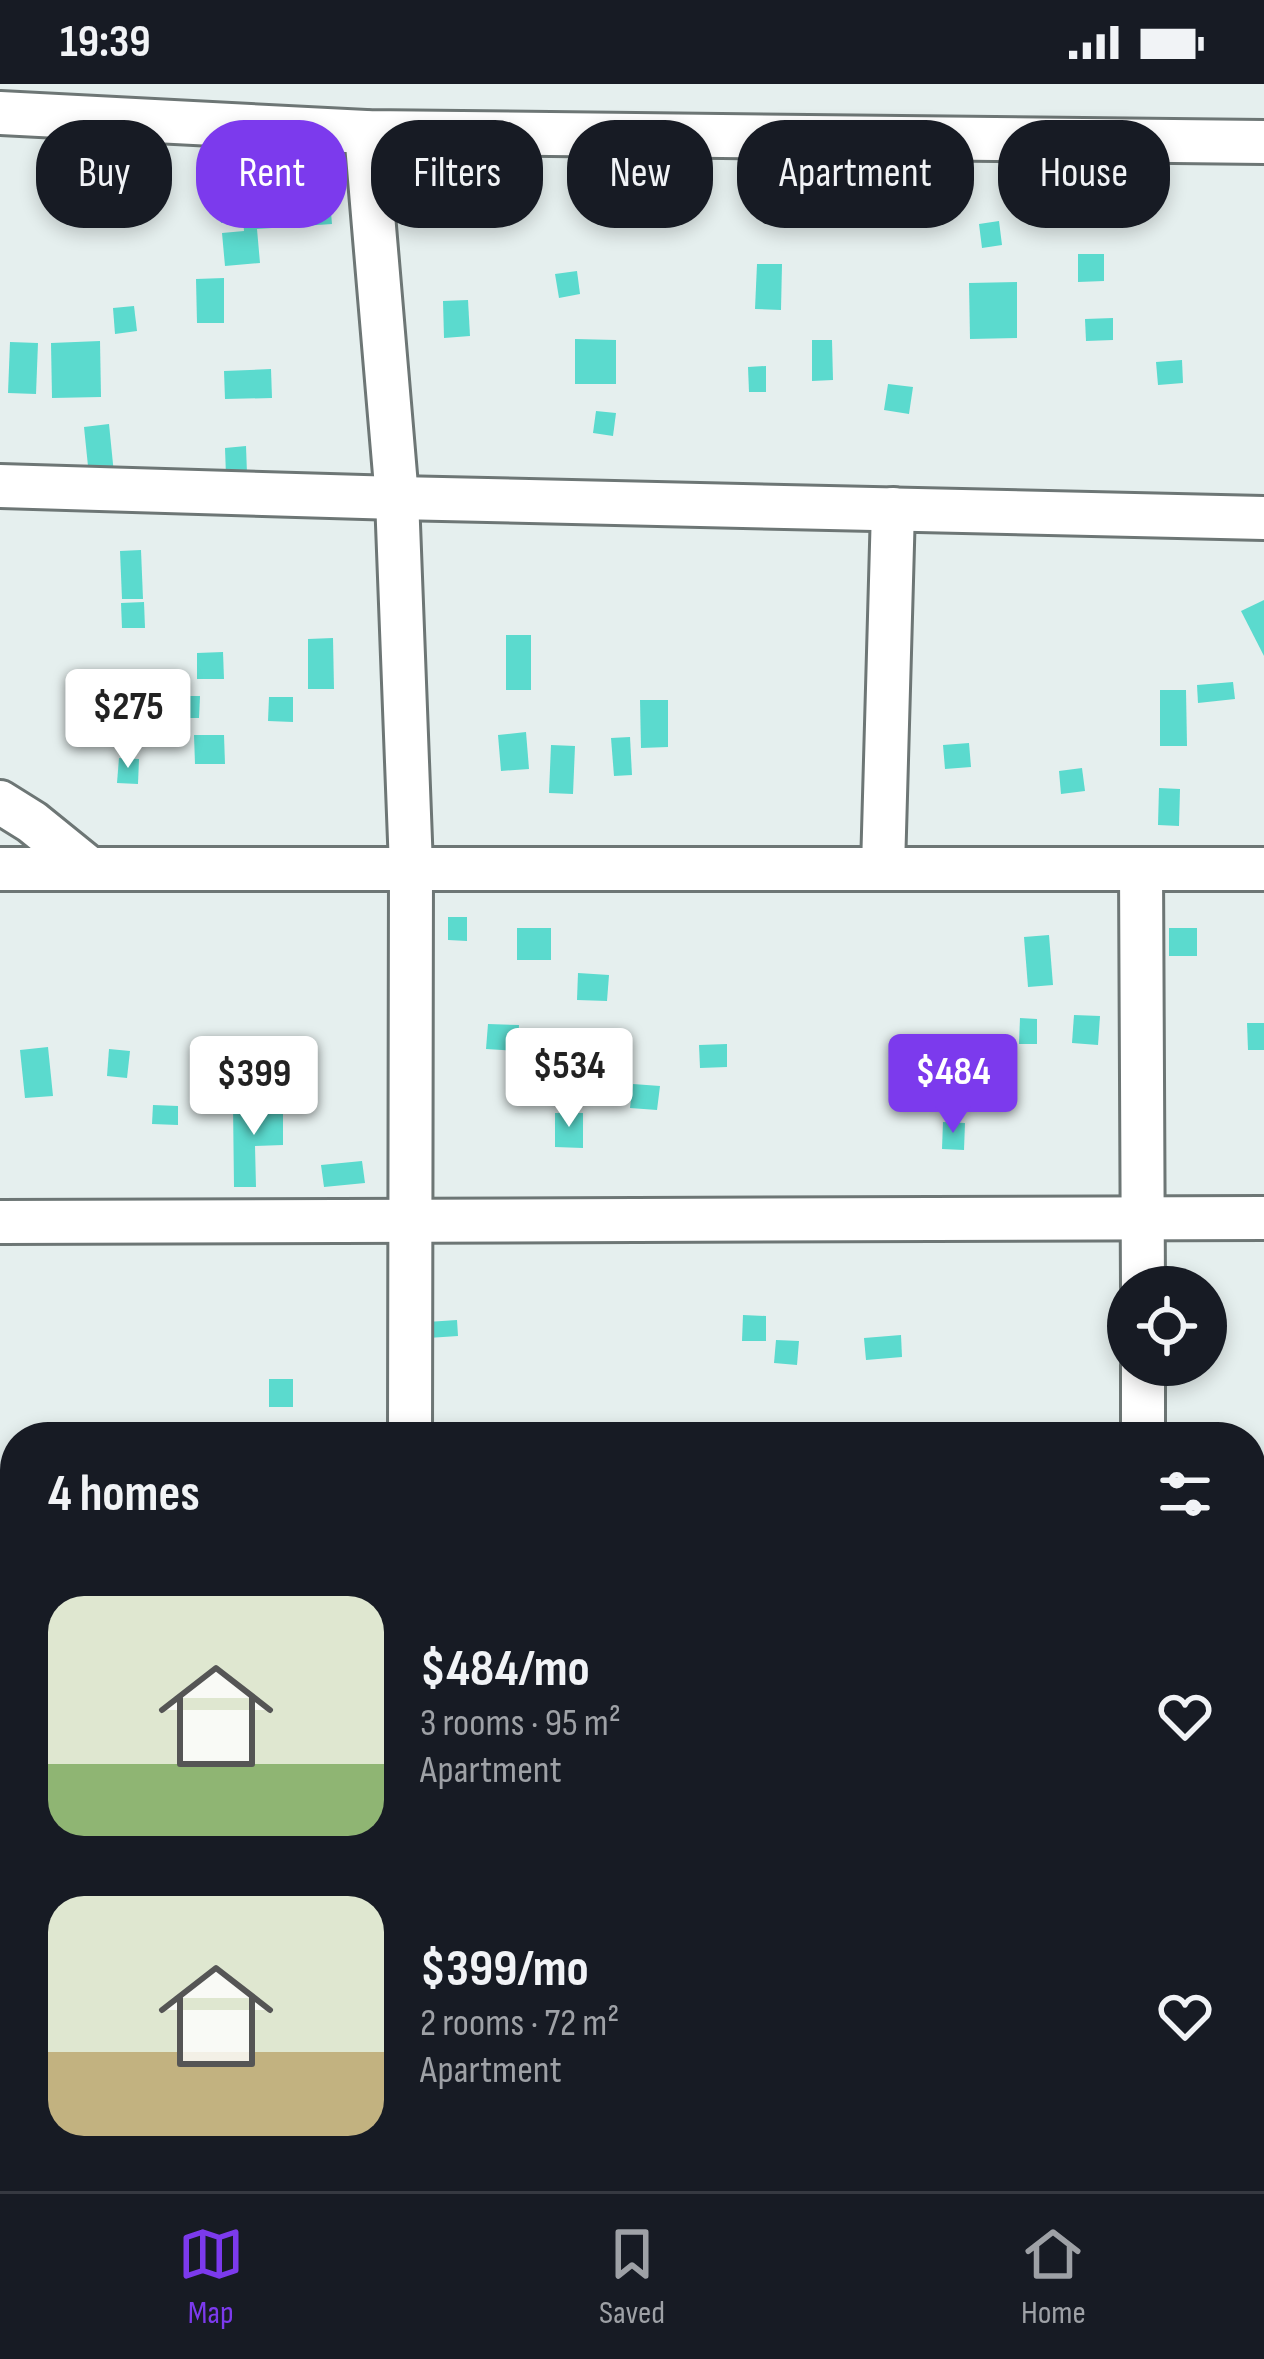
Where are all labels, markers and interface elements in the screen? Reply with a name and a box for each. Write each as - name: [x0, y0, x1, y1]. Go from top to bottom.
- text: 19:39: [60, 15, 151, 70]
- chip: Buy: [36, 120, 172, 228]
- chip: Rent: [196, 120, 347, 228]
- chip: Filters: [371, 120, 543, 228]
- chip: New: [567, 120, 713, 228]
- chip: Apartment: [737, 120, 974, 228]
- chip: House: [998, 120, 1170, 228]
- pin: $275: [57, 669, 199, 771]
- text: $275: [92, 684, 164, 731]
- pin: $534: [498, 1028, 640, 1130]
- pin: $484: [882, 1034, 1024, 1136]
- pin: $399: [183, 1036, 325, 1138]
- text: $534: [533, 1043, 605, 1090]
- text: $484: [915, 1049, 991, 1096]
- text: $399: [217, 1051, 291, 1098]
- map controls: [1107, 1266, 1227, 1386]
- button: locate: [1107, 1266, 1227, 1386]
- icon: filters: [1152, 1461, 1218, 1527]
- text: 4 homes: [48, 1464, 200, 1525]
- text: $484/mo: [420, 1639, 590, 1700]
- icon: home: [144, 1644, 288, 1788]
- icon: heart: [1152, 1683, 1218, 1749]
- text: 3 rooms · 95 m²: [420, 1700, 621, 1747]
- text: Apartment: [420, 1747, 562, 1794]
- text: $399/mo: [420, 1939, 589, 2000]
- icon: home: [144, 1944, 288, 2088]
- icon: heart: [1152, 1983, 1218, 2049]
- text: 2 rooms · 72 m²: [420, 2000, 619, 2047]
- text: Apartment: [420, 2047, 562, 2094]
- tab: Map: [178, 2221, 244, 2333]
- tab: Saved: [599, 2221, 665, 2333]
- tab: Home: [1020, 2221, 1086, 2333]

